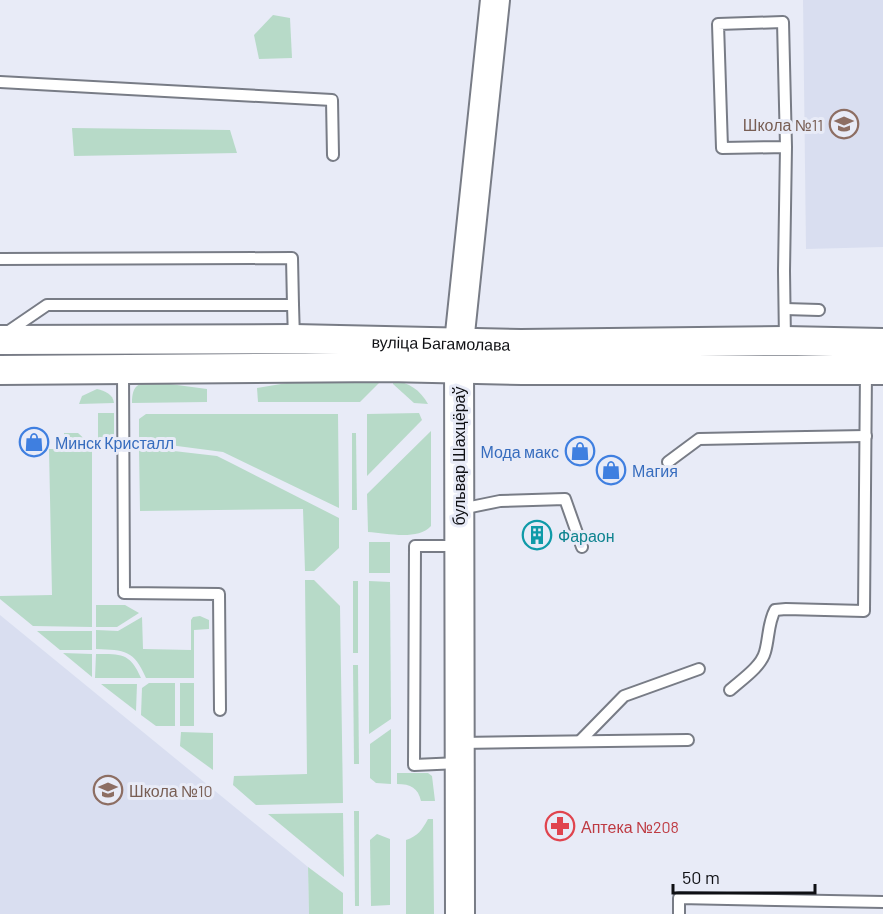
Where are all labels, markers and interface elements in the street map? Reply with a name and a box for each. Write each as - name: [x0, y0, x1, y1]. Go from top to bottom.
- school or university icon: Школа №11: [828, 108, 860, 140]
- place label: Школа №11: [743, 115, 823, 134]
- street label: вуліца Багамолава: [371, 331, 511, 353]
- street label: бульвар Шахцёраў: [449, 387, 468, 525]
- shop icon: Минск Кристалл: [18, 426, 50, 458]
- place label: Минск Кристалл: [55, 433, 174, 452]
- shop icon: Мода макс: [564, 435, 596, 467]
- place label: Мода макс: [480, 442, 559, 461]
- shop icon: Магия: [595, 454, 627, 486]
- place label: Магия: [632, 461, 678, 480]
- building icon: Фараон: [521, 519, 553, 551]
- place label: Фараон: [558, 526, 615, 545]
- school or university icon: Школа №10: [92, 774, 124, 806]
- place label: Школа №10: [129, 781, 213, 800]
- pharmacy icon: Аптека №208: [544, 810, 576, 842]
- place label: Аптека №208: [581, 817, 679, 836]
- scale bar: [673, 857, 816, 895]
- text: 50 m: [682, 866, 720, 888]

